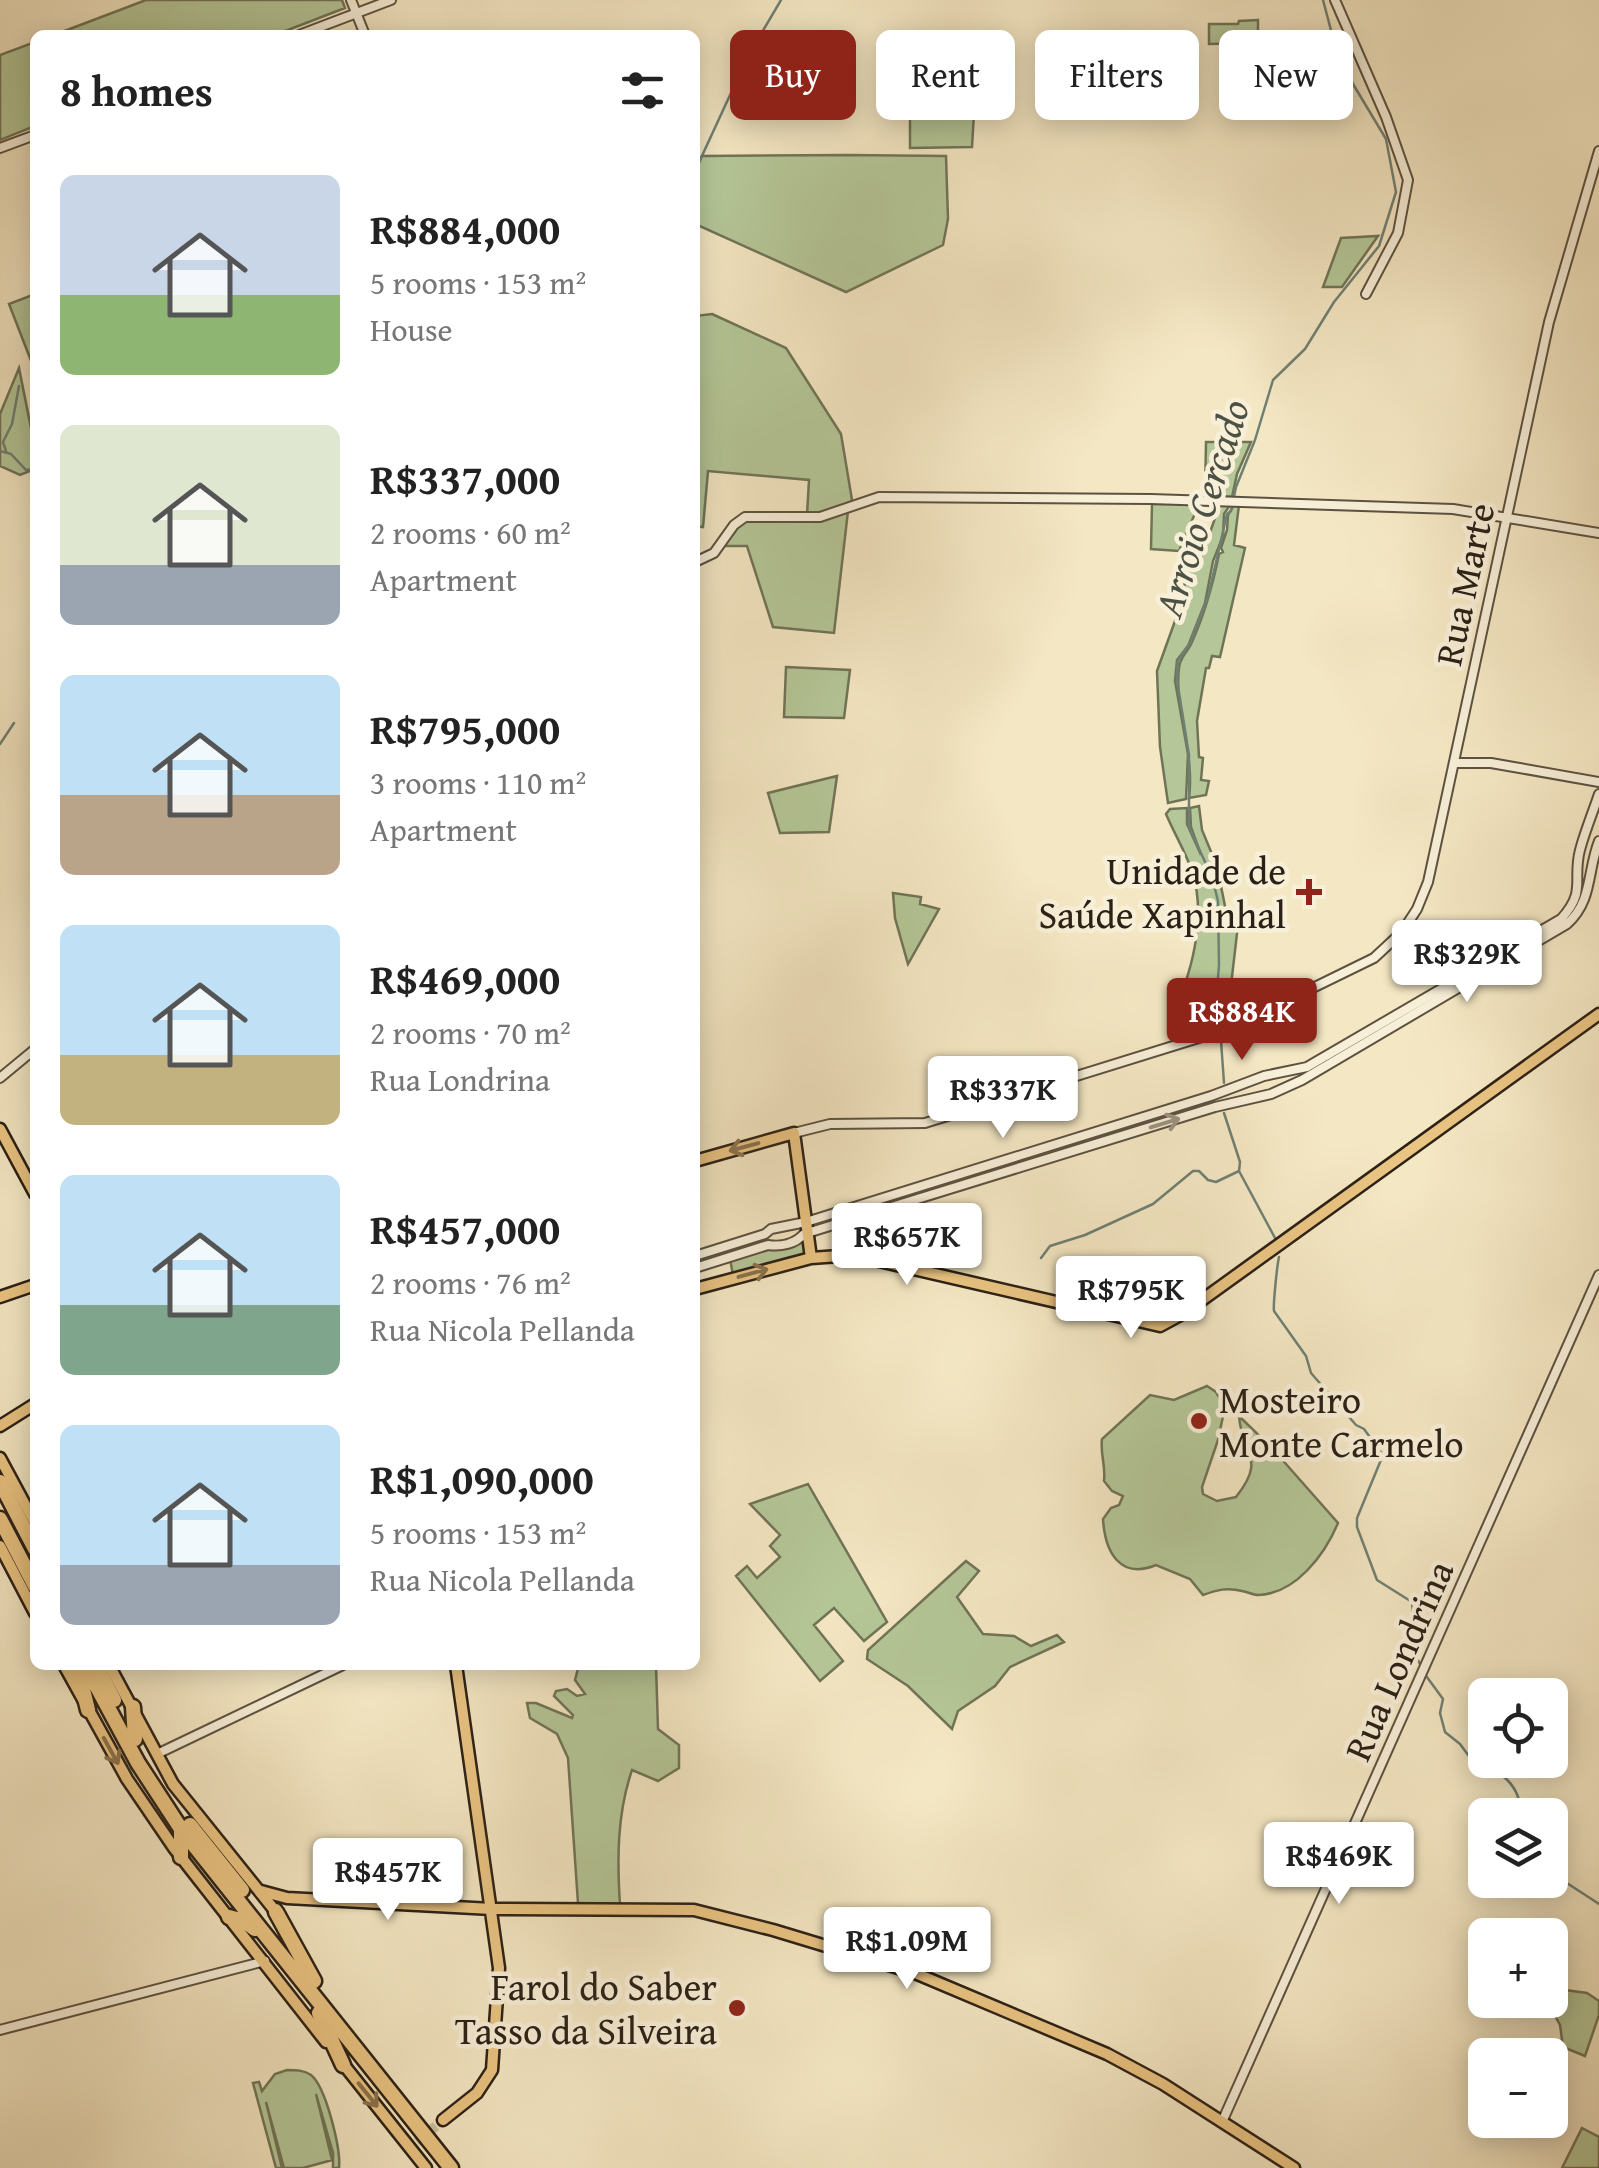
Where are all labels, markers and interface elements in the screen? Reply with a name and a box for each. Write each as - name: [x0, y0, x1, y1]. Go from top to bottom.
- chip: Buy: [730, 30, 856, 120]
- chip: Rent: [876, 30, 1015, 120]
- chip: Filters: [1035, 30, 1199, 120]
- chip: New: [1219, 30, 1353, 120]
- text: 8 homes: [60, 60, 213, 121]
- icon: filters: [615, 63, 670, 118]
- text: R$884,000: [370, 198, 560, 259]
- icon: home: [140, 215, 260, 335]
- text: 5 rooms · 153 m²: [370, 259, 586, 306]
- text: House: [370, 306, 453, 353]
- water label: Arroio Cercado: [1138, 392, 1264, 625]
- text: R$337,000: [370, 448, 560, 509]
- icon: home: [140, 465, 260, 585]
- street label: Rua Marte: [1419, 498, 1509, 670]
- text: 2 rooms · 60 m²: [370, 509, 571, 556]
- text: Apartment: [370, 556, 517, 603]
- text: R$795,000: [370, 698, 560, 759]
- icon: home: [140, 715, 260, 835]
- text: 3 rooms · 110 m²: [370, 759, 586, 806]
- text: Apartment: [370, 806, 517, 853]
- place label: Unidade de Saúde Xapinhal: [1038, 842, 1286, 942]
- marker: Unidade de Saúde Xapinhal: [1296, 879, 1322, 905]
- pin: R$329K: [1386, 920, 1548, 1005]
- text: R$329K: [1414, 929, 1520, 976]
- text: R$469,000: [370, 948, 560, 1009]
- icon: home: [140, 965, 260, 1085]
- pin: R$884K: [1161, 978, 1323, 1063]
- text: R$884K: [1189, 987, 1295, 1034]
- text: 2 rooms · 70 m²: [370, 1009, 571, 1056]
- text: Rua Londrina: [370, 1056, 550, 1103]
- pin: R$337K: [922, 1056, 1084, 1141]
- text: R$337K: [950, 1065, 1056, 1112]
- one-way arrow: [1148, 1112, 1180, 1130]
- one-way arrow: [729, 1138, 760, 1157]
- text: R$457,000: [370, 1198, 560, 1259]
- pin: R$657K: [826, 1203, 988, 1288]
- text: R$657K: [854, 1212, 960, 1259]
- icon: home: [140, 1215, 260, 1335]
- pin: R$795K: [1050, 1256, 1212, 1341]
- text: 2 rooms · 76 m²: [370, 1259, 571, 1306]
- one-way arrow: [737, 1263, 768, 1282]
- text: R$795K: [1078, 1265, 1184, 1312]
- text: Rua Nicola Pellanda: [370, 1306, 635, 1353]
- place label: Mosteiro Monte Carmelo: [1219, 1371, 1464, 1471]
- marker: Mosteiro Monte Carmelo: [1188, 1410, 1210, 1432]
- text: R$1,090,000: [370, 1448, 594, 1509]
- icon: home: [140, 1465, 260, 1585]
- text: 5 rooms · 153 m²: [370, 1509, 586, 1556]
- street label: Rua Londrina: [1329, 1551, 1467, 1769]
- text: Rua Nicola Pellanda: [370, 1556, 635, 1603]
- map controls: [1468, 1678, 1568, 2138]
- button: locate: [1468, 1678, 1568, 1778]
- one-way arrow: [101, 1736, 121, 1765]
- button: layers: [1468, 1798, 1568, 1898]
- pin: R$469K: [1258, 1822, 1420, 1907]
- text: R$469K: [1286, 1831, 1392, 1878]
- pin: R$457K: [307, 1838, 469, 1923]
- text: R$457K: [335, 1847, 441, 1894]
- pin: R$1.09M: [815, 1907, 999, 1992]
- text: R$1.09M: [846, 1916, 968, 1963]
- button: +: [1468, 1918, 1568, 2018]
- place label: Farol do Saber Tasso da Silveira: [455, 1958, 717, 2058]
- marker: Farol do Saber Tasso da Silveira: [726, 1997, 748, 2019]
- button: −: [1468, 2038, 1568, 2138]
- one-way arrow: [357, 2081, 379, 2107]

